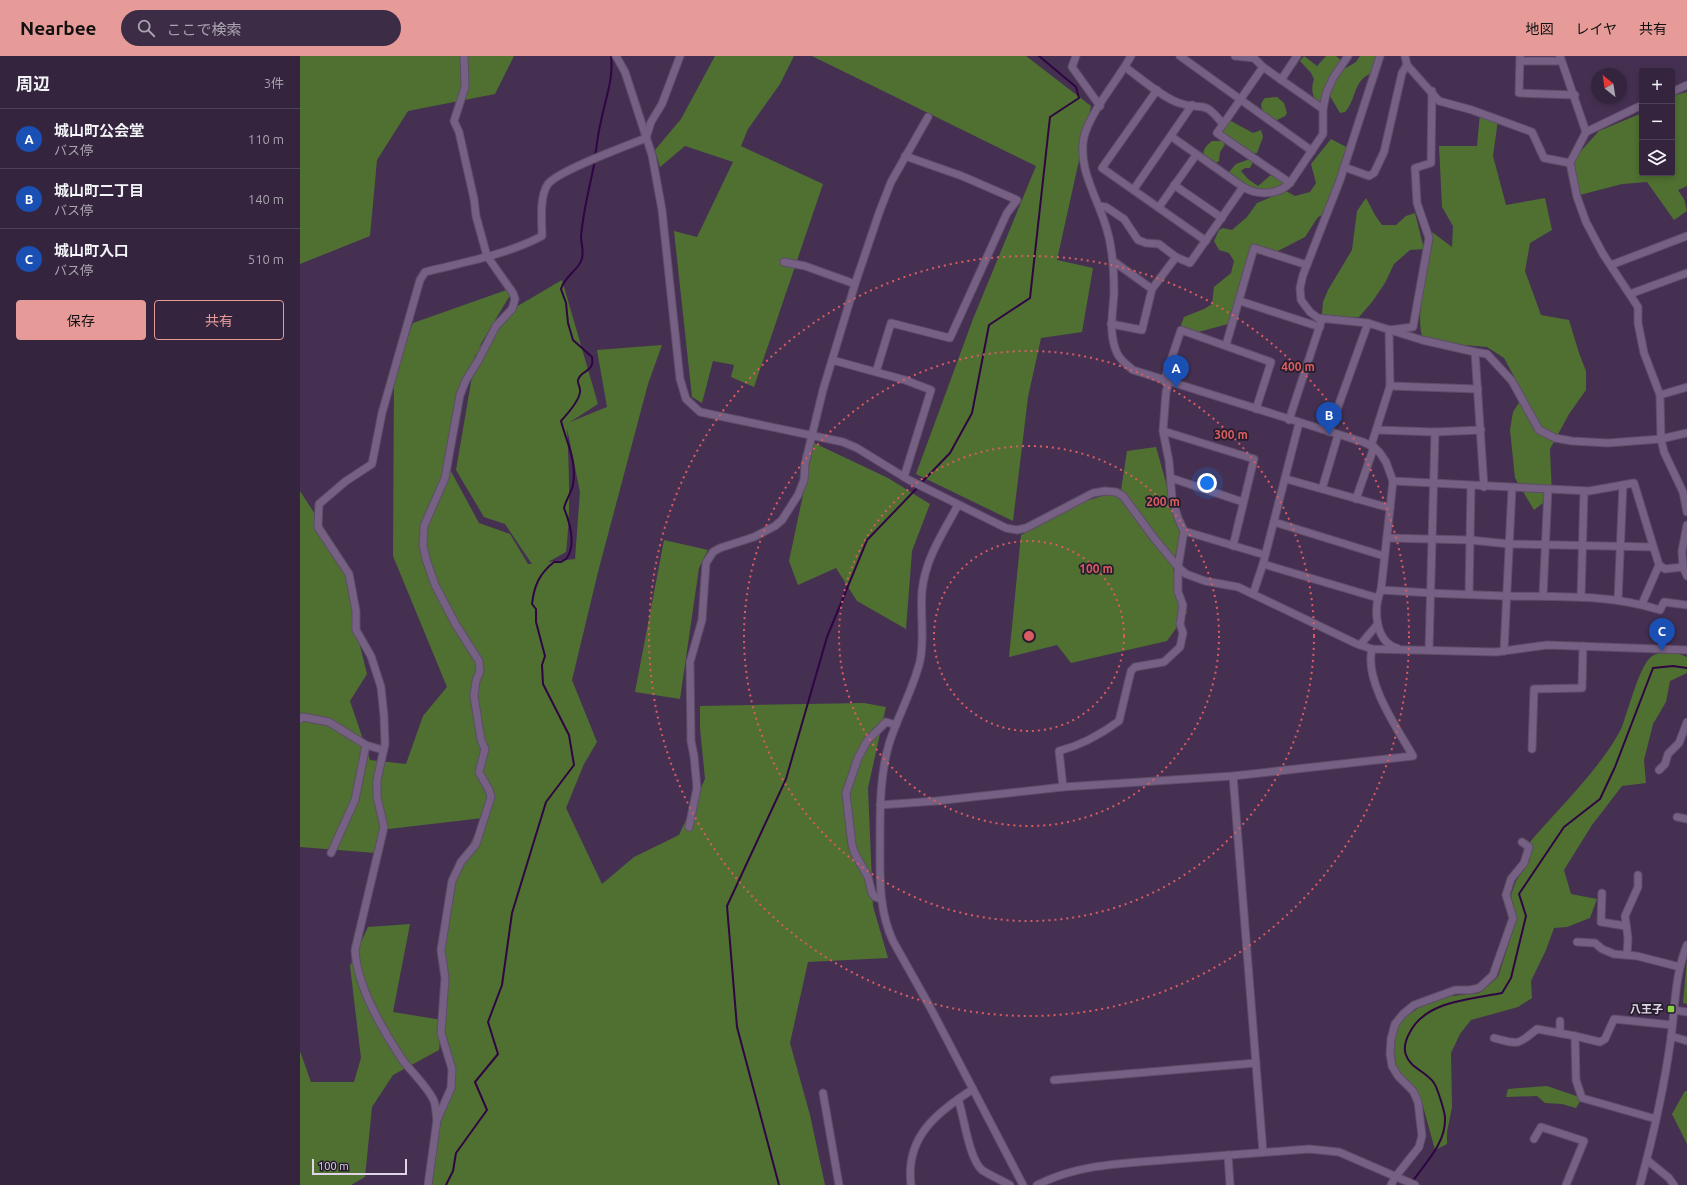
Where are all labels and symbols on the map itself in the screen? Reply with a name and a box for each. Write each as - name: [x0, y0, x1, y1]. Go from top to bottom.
- north arrow: [1591, 68, 1627, 104]
- pin: A: [1163, 355, 1189, 388]
- text: 400 m: [1281, 360, 1315, 373]
- pin: B: [1316, 402, 1342, 435]
- text: 300 m: [1214, 428, 1248, 441]
- your location: [1197, 473, 1217, 493]
- text: 200 m: [1146, 495, 1180, 508]
- text: 100 m: [1079, 562, 1113, 575]
- pin: C: [1649, 618, 1675, 651]
- centre of rings: [1022, 629, 1036, 643]
- place label: 八王子: [1630, 1003, 1663, 1015]
- marker: 八王子: [1666, 1004, 1676, 1014]
- scale bar: [312, 1157, 407, 1176]

